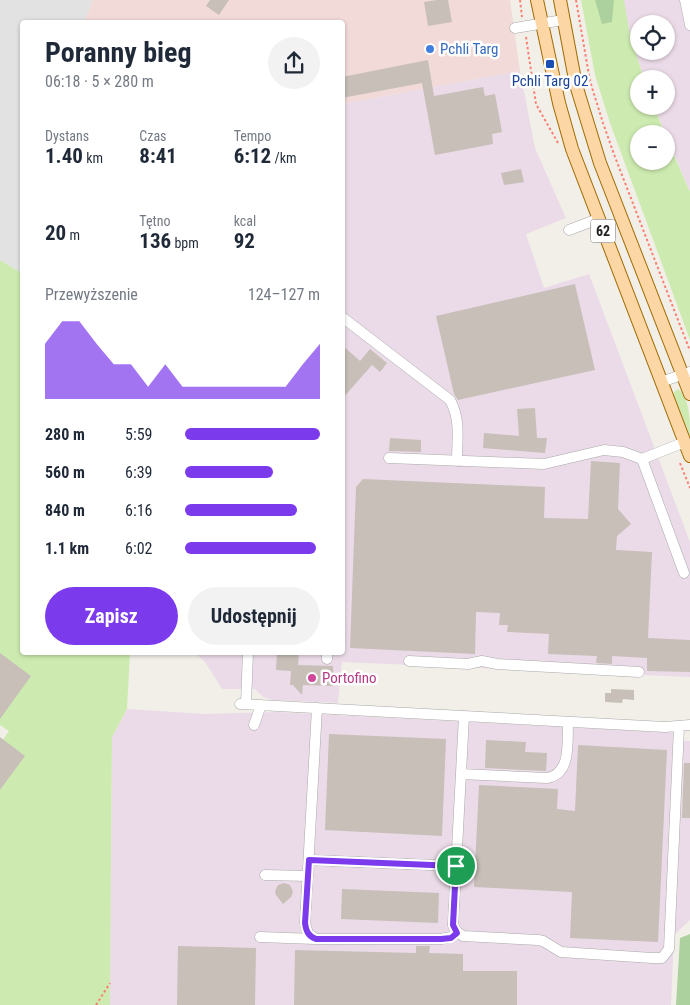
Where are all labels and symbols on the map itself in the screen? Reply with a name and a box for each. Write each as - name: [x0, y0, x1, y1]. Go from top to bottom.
- place label: Pchli Targ: [440, 40, 498, 58]
- marker: Pchli Targ: [424, 43, 436, 55]
- marker: Pchli Targ 02: [544, 58, 556, 70]
- place label: Pchli Targ 02: [512, 72, 588, 90]
- road number: 62: [590, 220, 616, 242]
- place label: Portofino: [322, 669, 377, 687]
- marker: Portofino: [306, 672, 318, 684]
- pin: [435, 845, 477, 887]

